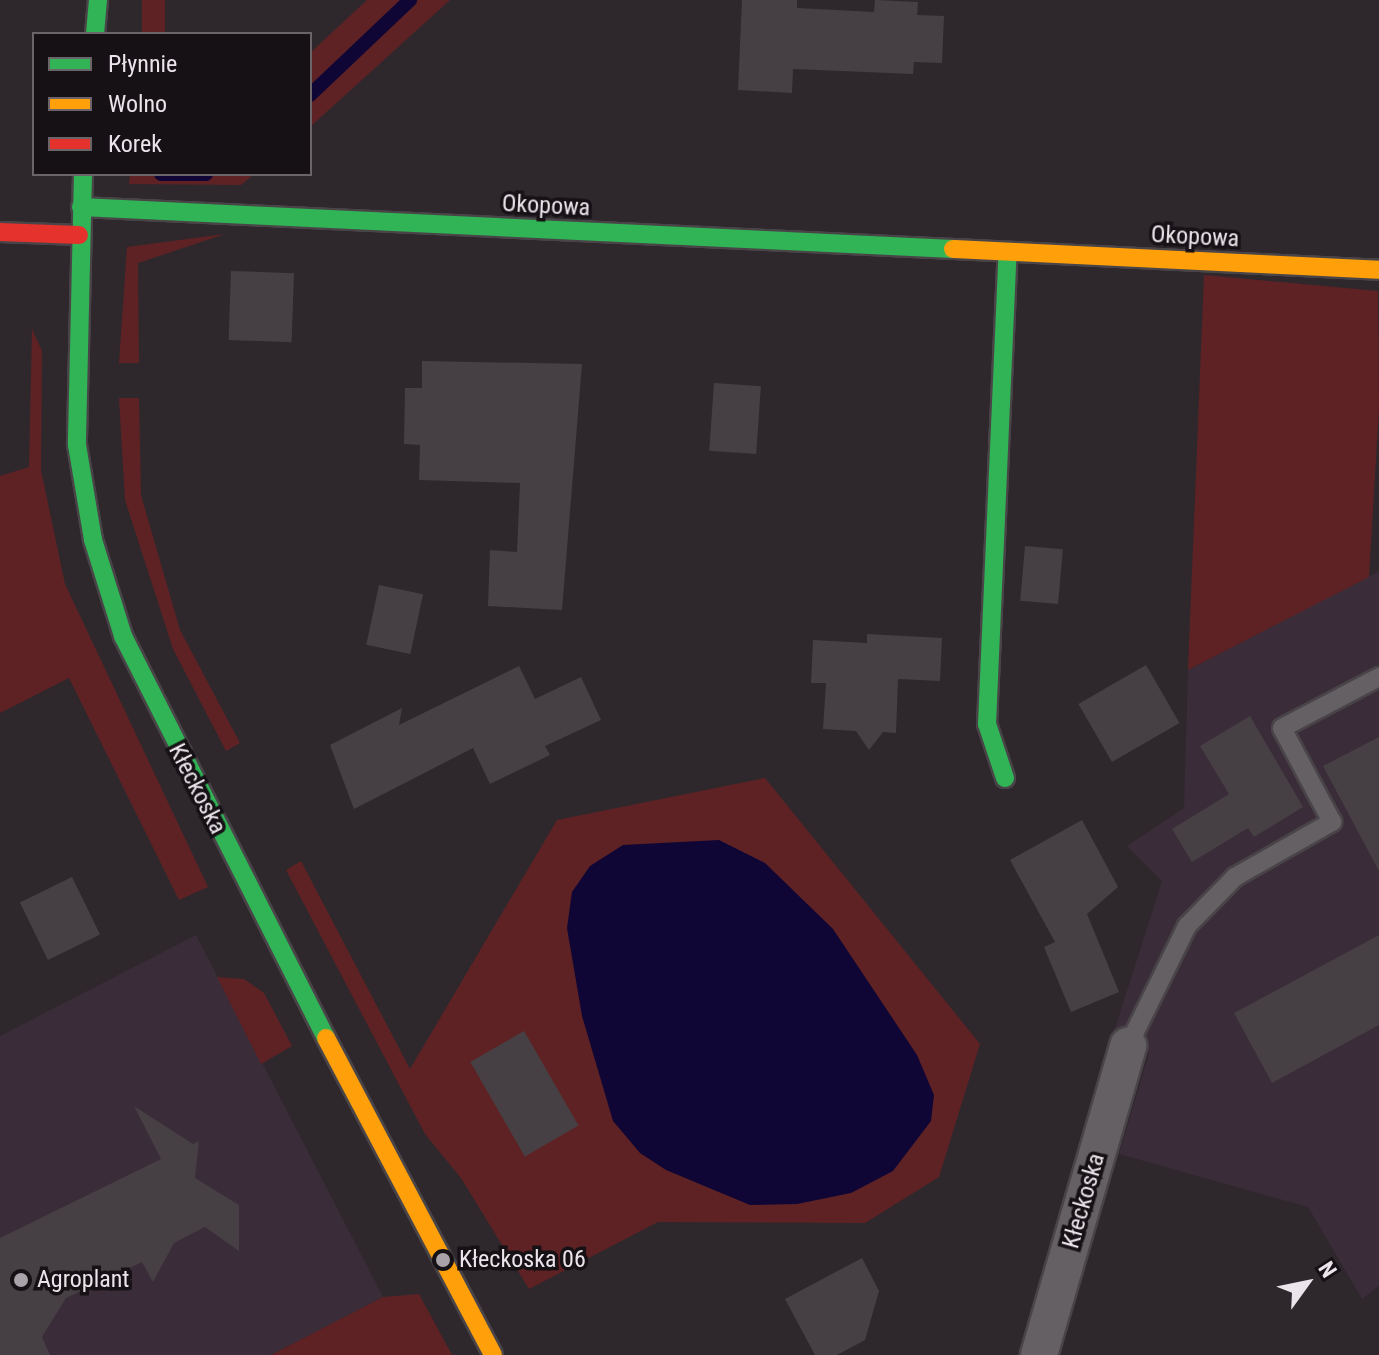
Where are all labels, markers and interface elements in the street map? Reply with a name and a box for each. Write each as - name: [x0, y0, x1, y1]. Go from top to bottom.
- legend: [32, 32, 312, 176]
- text: Płynnie: [108, 50, 177, 78]
- text: Wolno: [108, 90, 167, 118]
- text: Korek: [108, 130, 162, 158]
- street label: Okopowa: [501, 189, 591, 223]
- street label: Okopowa: [1150, 220, 1240, 254]
- street label: Kłeckoska: [162, 739, 232, 839]
- street label: Kłeckoska: [1057, 1150, 1111, 1252]
- north arrow: [1267, 1243, 1347, 1323]
- place label: Kłeckoska 06: [459, 1246, 586, 1274]
- marker: Kłeckoska 06: [434, 1251, 452, 1269]
- text: N: [1313, 1257, 1342, 1282]
- place label: Agroplant: [37, 1266, 129, 1294]
- marker: Agroplant: [12, 1271, 30, 1289]

